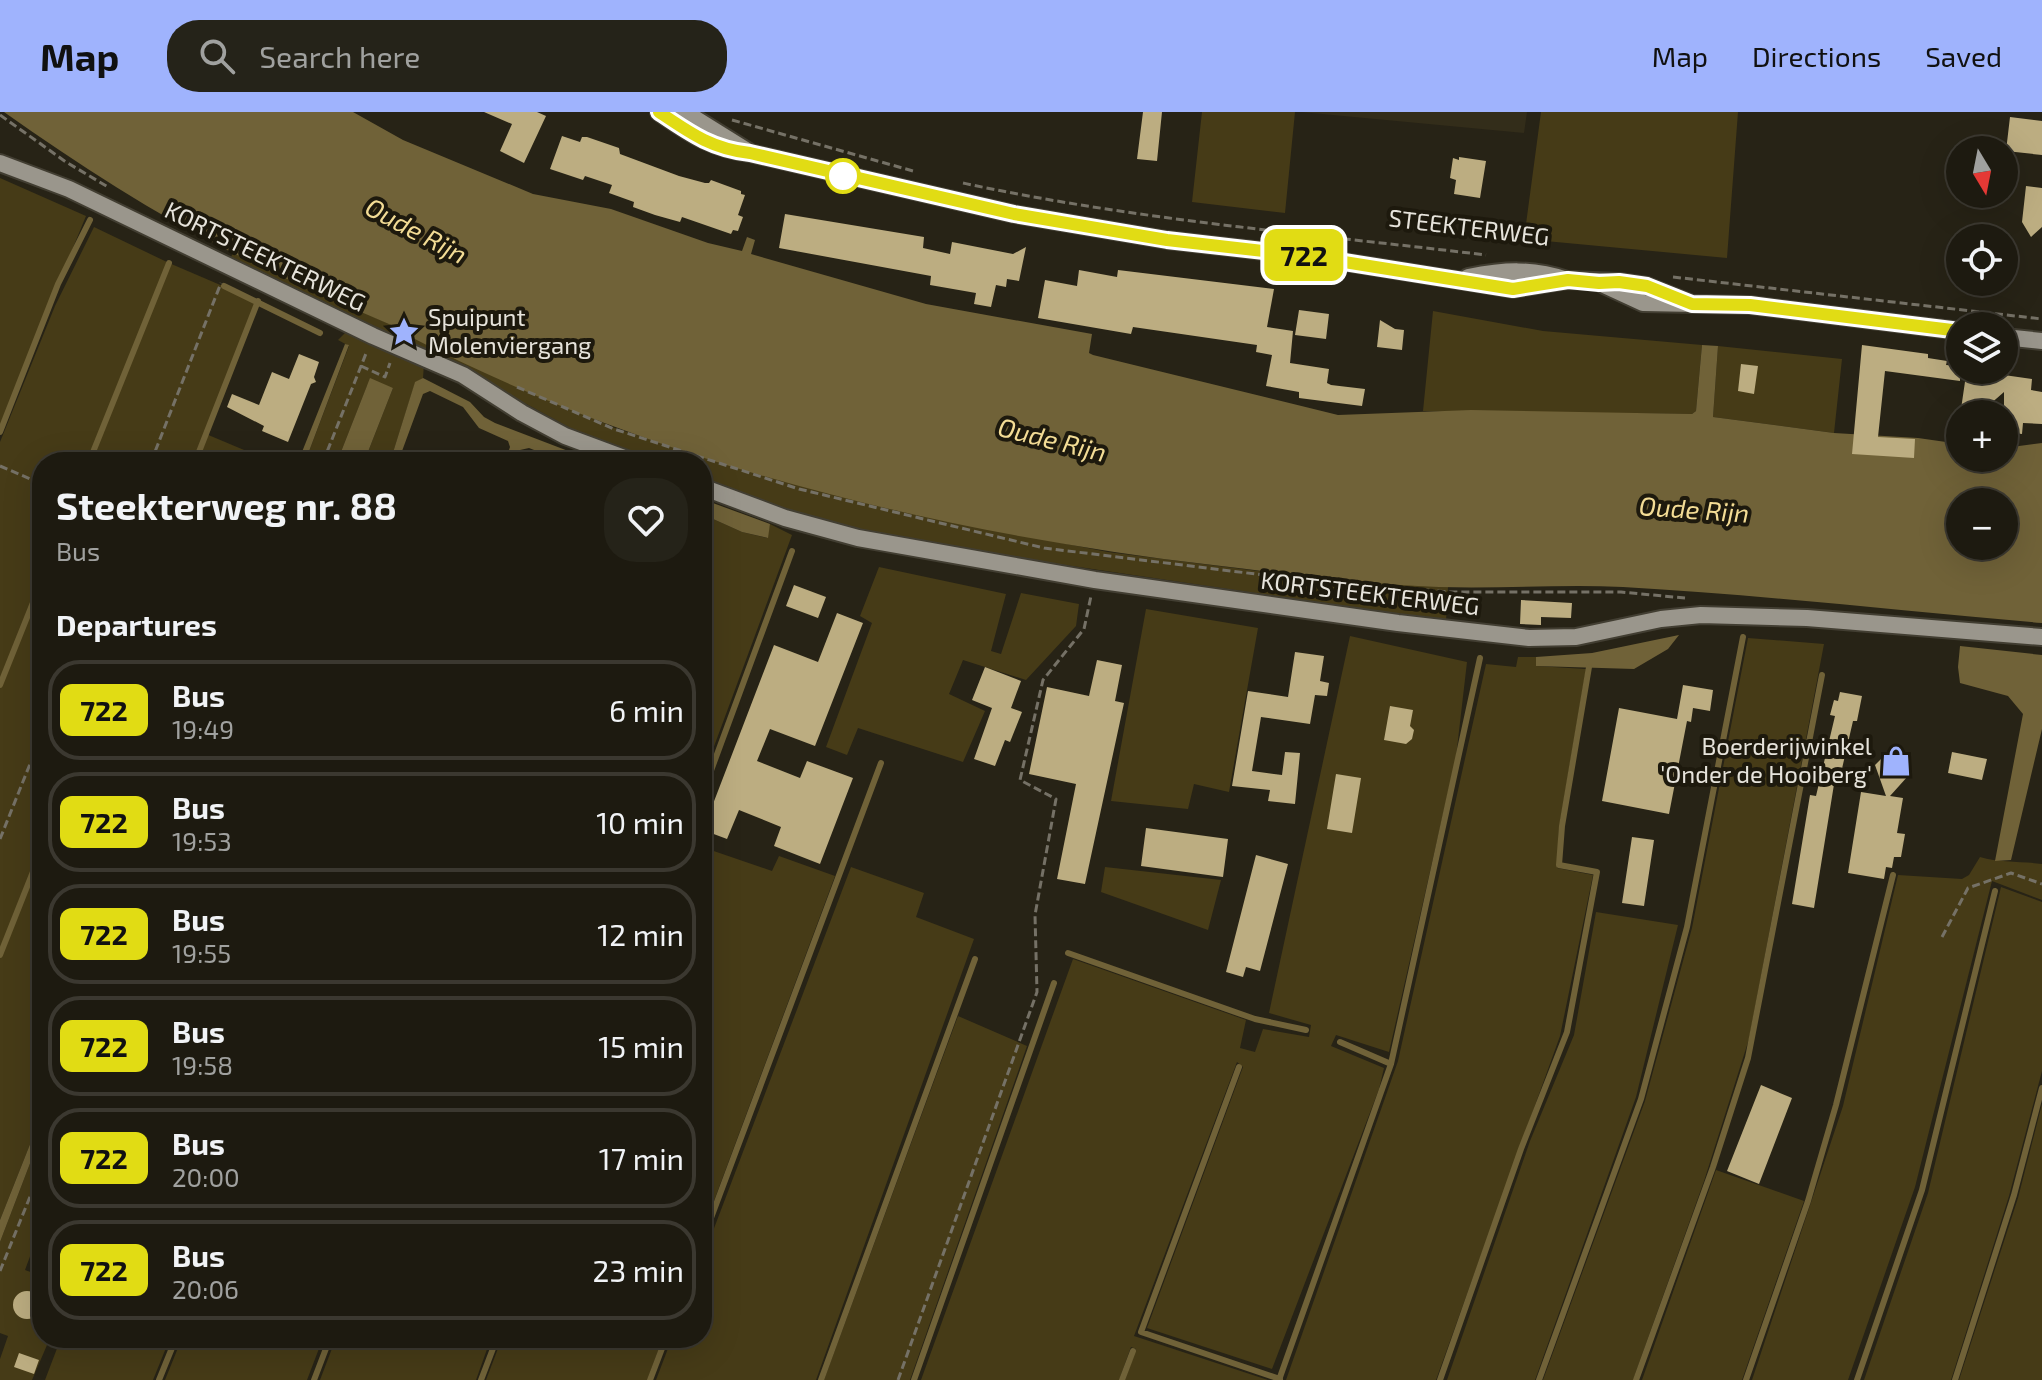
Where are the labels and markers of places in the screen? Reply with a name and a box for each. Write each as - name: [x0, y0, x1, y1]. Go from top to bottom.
- unlabelled marker: [826, 159, 860, 193]
- place label: Spuipunt Molenviergang: [428, 302, 592, 359]
- place icon: Spuipunt Molenviergang: [387, 315, 421, 349]
- place label: Boerderijwinkel 'Onder de Hooiberg': [1660, 731, 1872, 788]
- shop icon: Boerderijwinkel 'Onder de Hooiberg': [1879, 744, 1913, 778]

